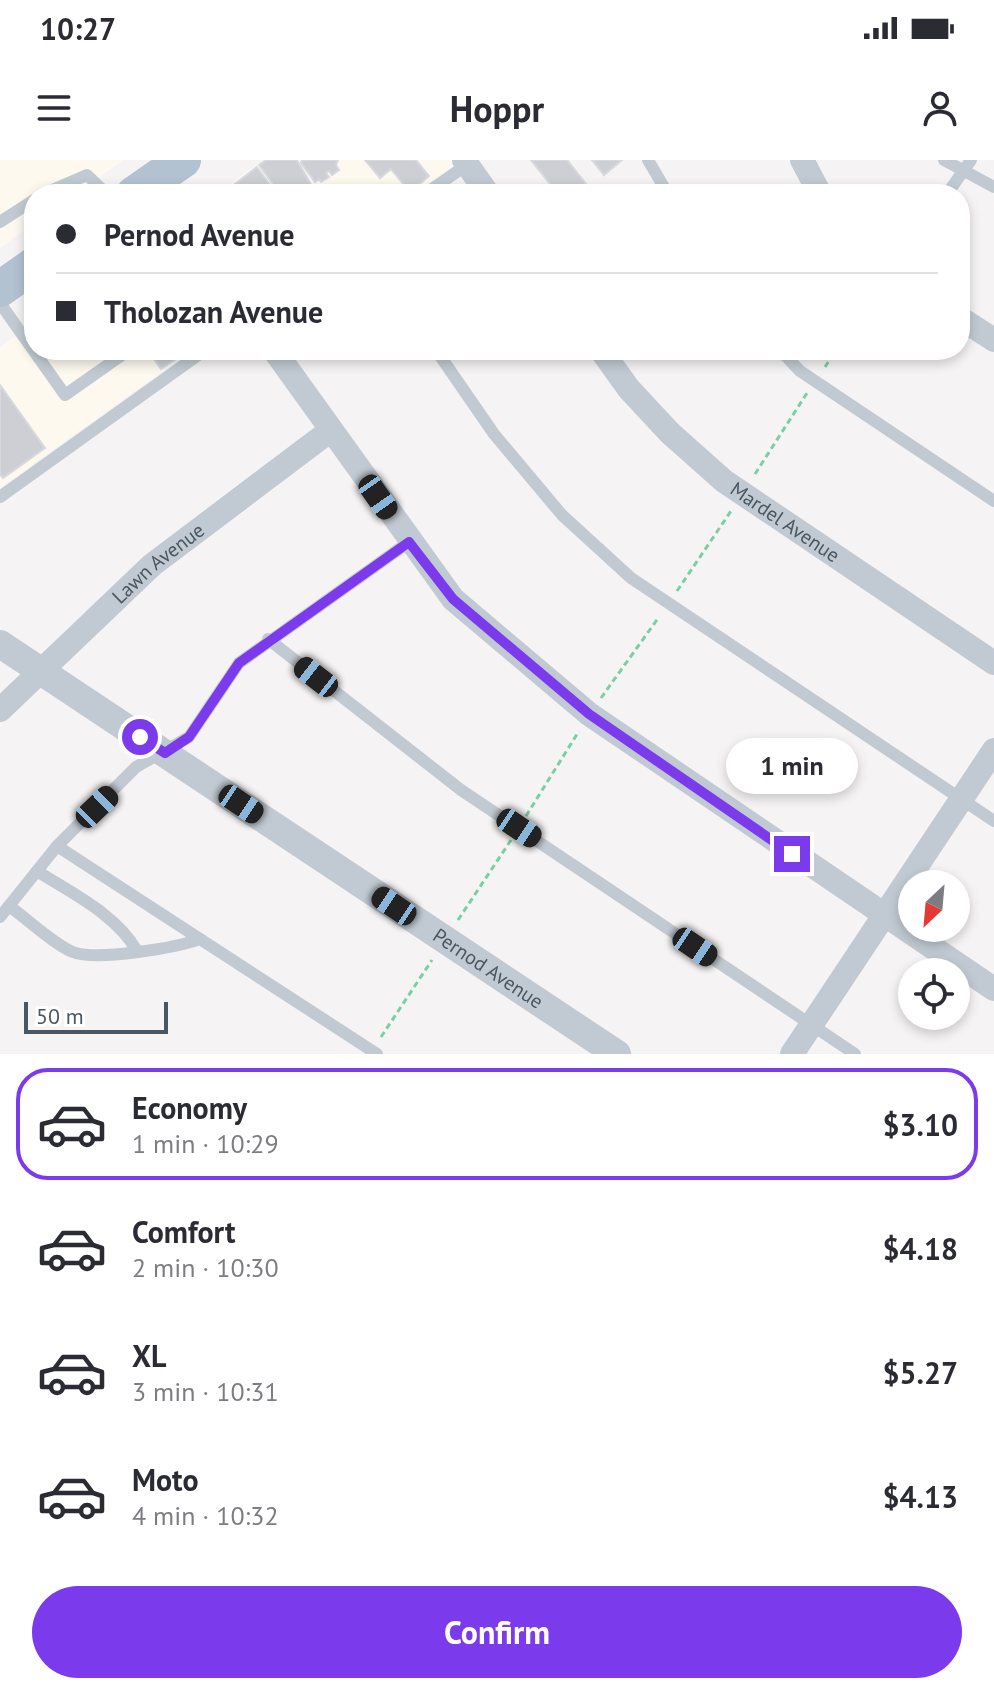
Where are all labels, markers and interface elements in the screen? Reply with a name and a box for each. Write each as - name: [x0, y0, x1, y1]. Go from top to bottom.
- text: 10:27: [40, 9, 116, 48]
- text: Hoppr: [450, 85, 544, 132]
- icon: menu: [32, 86, 76, 130]
- icon: person: [918, 86, 962, 130]
- text: Pernod Avenue: [104, 215, 294, 254]
- text: Tholozan Avenue: [104, 292, 323, 331]
- car: [354, 470, 402, 524]
- street label: Mardel Avenue: [725, 476, 845, 568]
- street label: Lawn Avenue: [107, 517, 210, 609]
- car: [290, 653, 342, 701]
- route start: [122, 719, 158, 755]
- callout: 1 min: [726, 738, 858, 794]
- text: 1 min: [760, 749, 824, 782]
- car: [214, 781, 268, 827]
- car: [71, 782, 123, 832]
- car: [492, 805, 546, 851]
- route end: [774, 836, 810, 872]
- north arrow: [898, 870, 970, 942]
- map controls: [898, 870, 970, 1030]
- car: [367, 883, 421, 929]
- street label: Pernod Avenue: [428, 922, 548, 1014]
- car: [668, 924, 722, 970]
- button: locate: [898, 958, 970, 1030]
- scale bar: [24, 998, 168, 1034]
- text: 50 m: [36, 1002, 84, 1030]
- icon: car: [36, 1088, 108, 1160]
- text: Economy: [132, 1088, 247, 1127]
- text: $3.10: [883, 1105, 958, 1144]
- text: 1 min · 10:29: [132, 1127, 279, 1160]
- icon: car: [36, 1212, 108, 1284]
- text: Comfort: [132, 1212, 235, 1251]
- text: $4.18: [883, 1229, 958, 1268]
- text: 2 min · 10:30: [132, 1251, 279, 1284]
- icon: car: [36, 1336, 108, 1408]
- text: XL: [132, 1336, 166, 1375]
- text: $5.27: [883, 1353, 958, 1392]
- text: 3 min · 10:31: [132, 1375, 279, 1408]
- icon: car: [36, 1460, 108, 1532]
- text: Moto: [132, 1460, 199, 1499]
- text: $4.13: [883, 1477, 958, 1516]
- text: 4 min · 10:32: [132, 1499, 279, 1532]
- button: Confirm: [32, 1586, 962, 1678]

